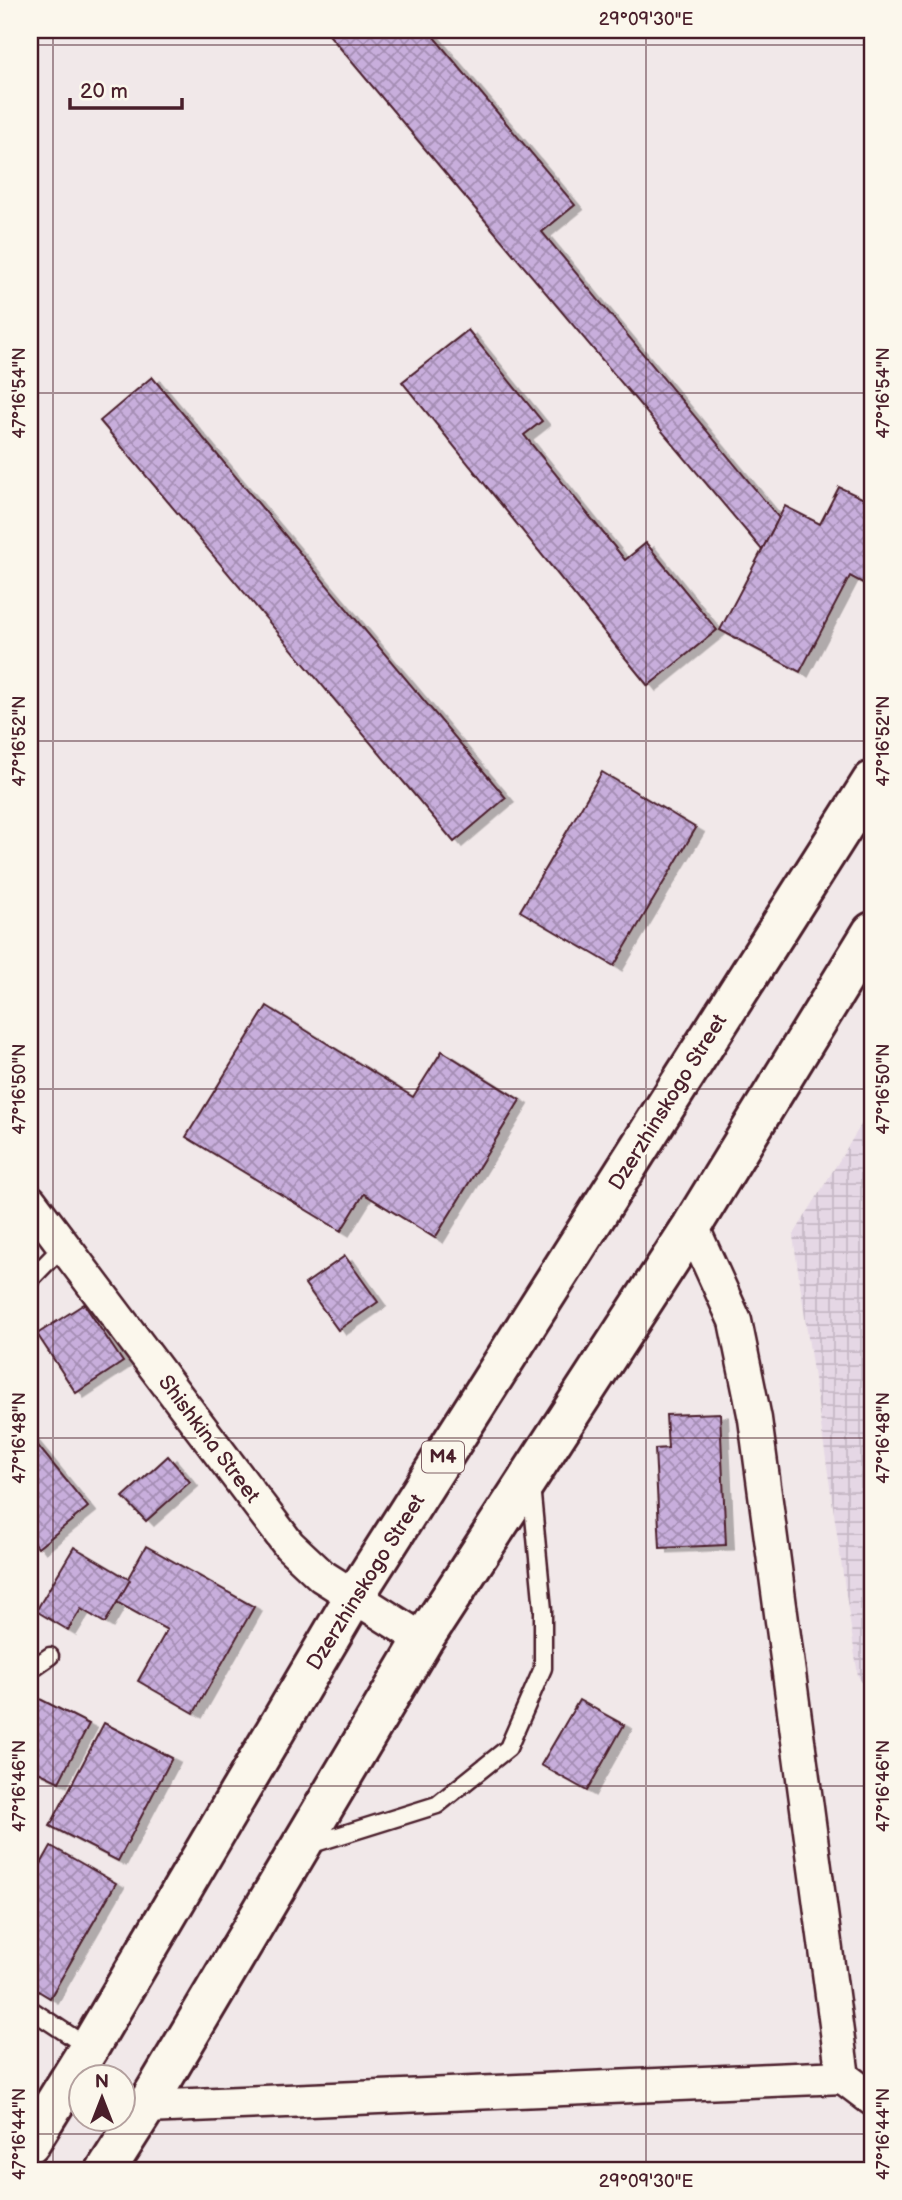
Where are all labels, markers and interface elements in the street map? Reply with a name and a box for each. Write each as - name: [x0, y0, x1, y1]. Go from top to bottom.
- text: 29°09'30"E: [599, 9, 693, 30]
- scale bar: [70, 66, 182, 110]
- text: 20 m: [80, 79, 128, 104]
- text: 47°16'54"N: [9, 347, 30, 439]
- text: 47°16'54"N: [873, 347, 894, 439]
- text: 47°16'52"N: [9, 695, 30, 787]
- text: 47°16'52"N: [873, 695, 894, 787]
- street label: Dzerzhinskogo Street: [604, 1009, 733, 1195]
- text: 47°16'50"N: [9, 1043, 30, 1135]
- text: 47°16'50"N: [873, 1043, 894, 1135]
- street label: Shishkina Street: [153, 1370, 265, 1508]
- text: 47°16'48"N: [9, 1392, 30, 1484]
- text: 47°16'48"N: [873, 1392, 894, 1484]
- road number: M4: [422, 1442, 464, 1472]
- street label: Dzerzhinskogo Street: [302, 1489, 431, 1675]
- text: 47°16'46"N: [9, 1740, 30, 1832]
- text: 47°16'46"N: [873, 1740, 894, 1832]
- north arrow: [66, 2064, 136, 2134]
- text: N: [95, 2071, 109, 2094]
- text: 47°16'44"N: [9, 2088, 30, 2180]
- text: 47°16'44"N: [873, 2088, 894, 2180]
- text: 29°09'30"E: [599, 2171, 693, 2192]

